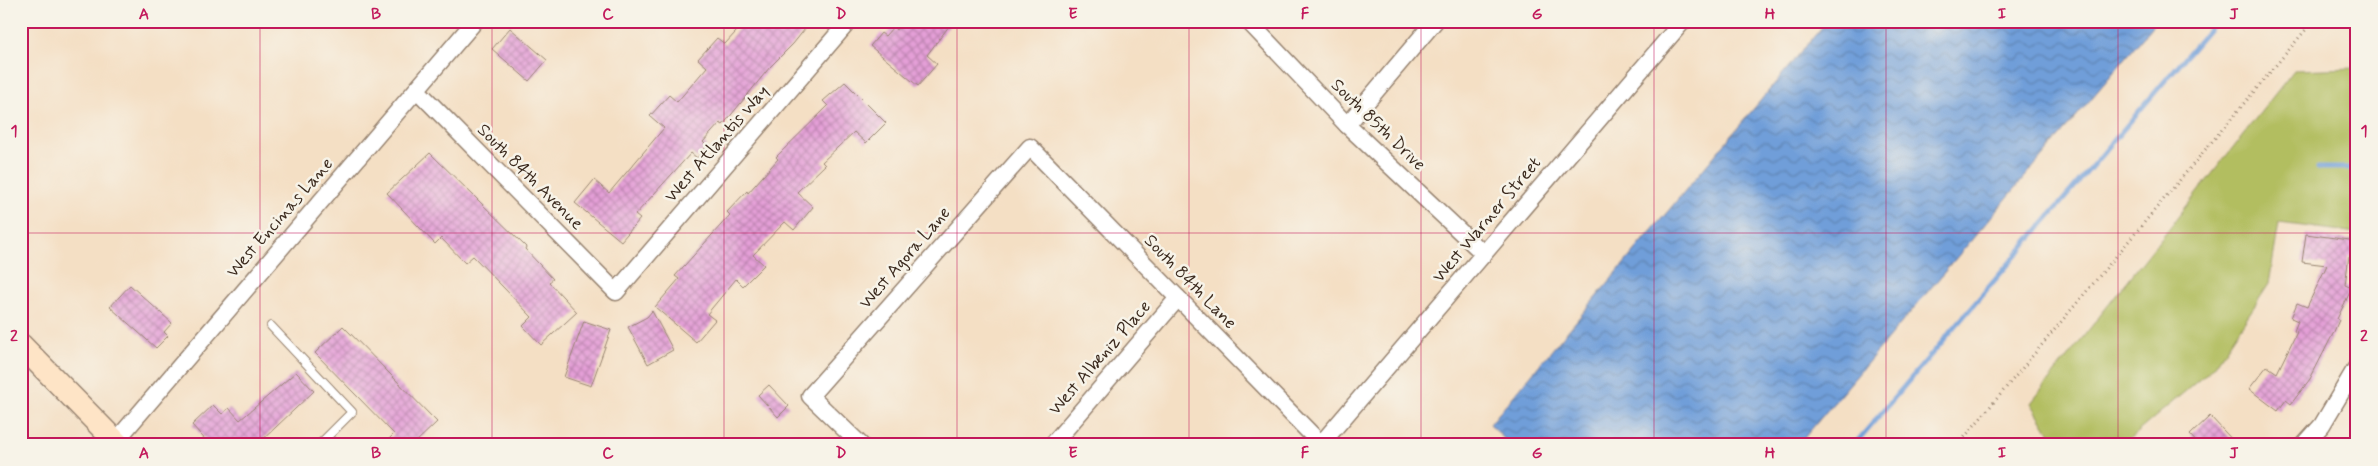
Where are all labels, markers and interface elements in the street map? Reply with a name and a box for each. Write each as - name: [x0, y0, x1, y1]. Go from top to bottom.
- text: A: [139, 4, 149, 25]
- text: B: [371, 4, 381, 25]
- text: C: [602, 4, 614, 25]
- text: D: [835, 4, 847, 25]
- text: E: [1068, 4, 1078, 25]
- text: F: [1301, 4, 1310, 25]
- text: G: [1532, 4, 1543, 25]
- text: H: [1765, 4, 1776, 25]
- text: I: [1998, 4, 2007, 25]
- text: J: [2229, 4, 2239, 25]
- street label: South 85th Drive: [1325, 74, 1431, 176]
- street label: West Atlantis Way: [659, 80, 775, 208]
- street label: South 84th Avenue: [471, 118, 589, 236]
- text: 1: [10, 121, 18, 142]
- text: 1: [2360, 121, 2368, 142]
- street label: West Warner Street: [1427, 152, 1547, 288]
- street label: West Encinas Lane: [221, 153, 339, 283]
- street label: West Agora Lane: [854, 202, 956, 314]
- street label: South 84th Lane: [1138, 229, 1242, 335]
- street label: West Albeniz Place: [1043, 295, 1157, 421]
- text: 2: [10, 326, 18, 347]
- text: 2: [2360, 326, 2368, 347]
- text: A: [139, 443, 149, 464]
- text: B: [371, 443, 381, 464]
- text: C: [602, 443, 614, 464]
- text: D: [835, 443, 847, 464]
- text: E: [1068, 443, 1078, 464]
- text: F: [1301, 443, 1310, 464]
- text: G: [1532, 443, 1543, 464]
- text: H: [1765, 443, 1776, 464]
- text: I: [1998, 443, 2007, 464]
- text: J: [2229, 443, 2239, 464]

